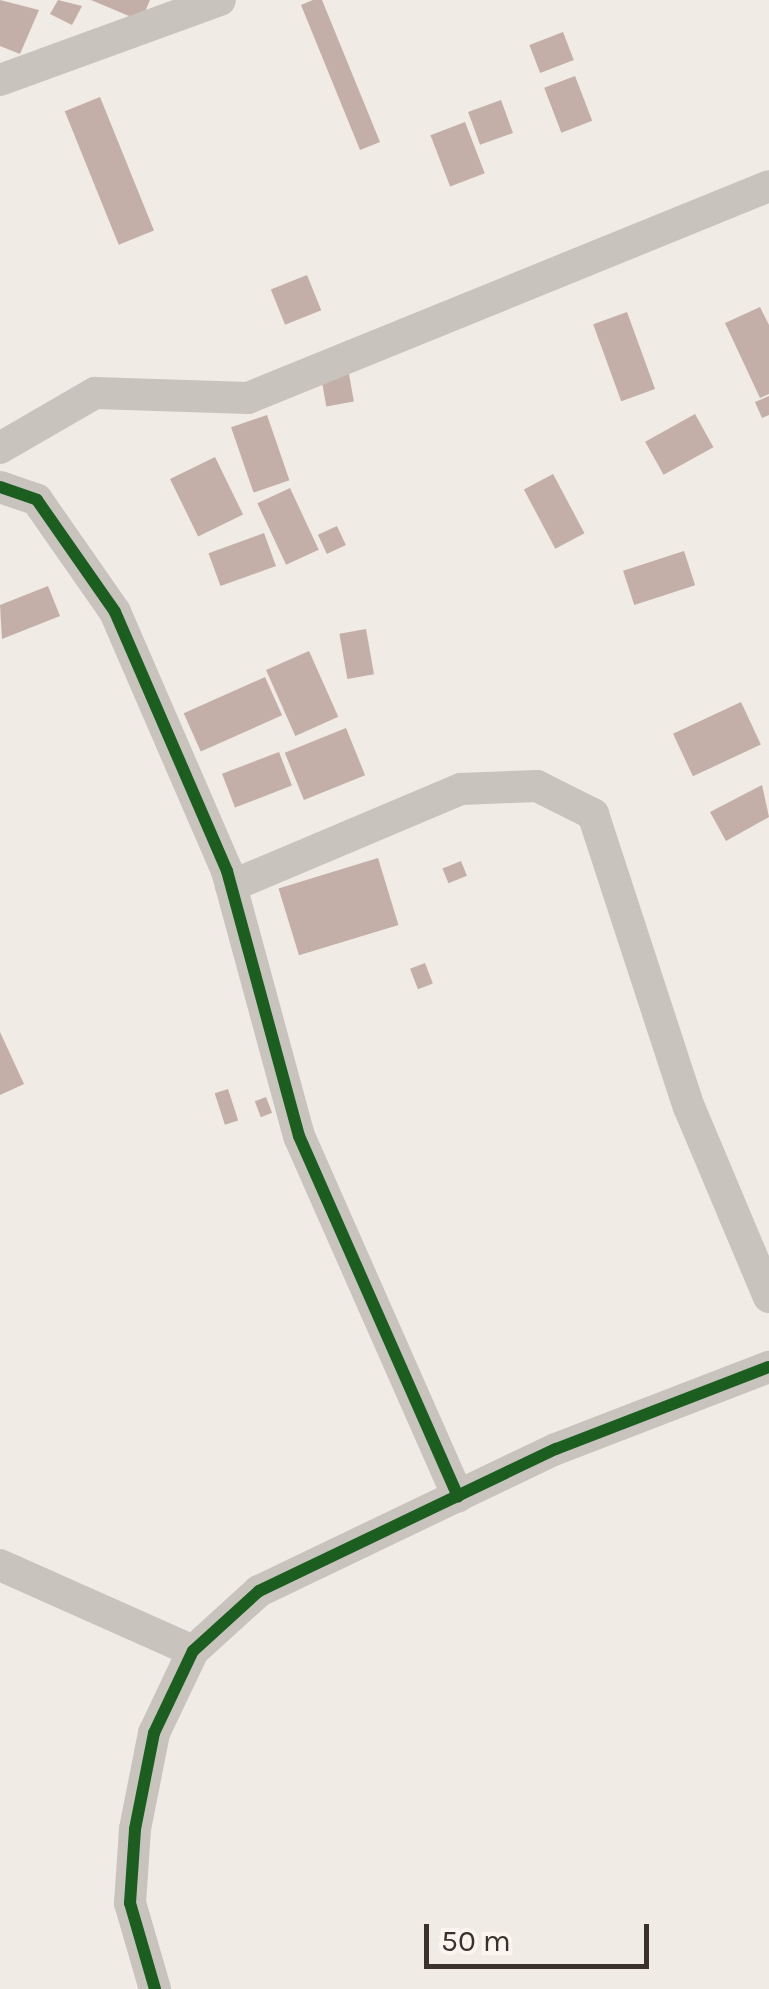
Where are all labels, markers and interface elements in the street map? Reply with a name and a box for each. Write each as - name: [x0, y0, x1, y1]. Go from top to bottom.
- scale bar: [429, 1904, 654, 1966]
- text: 50 m: [441, 1923, 511, 1959]

